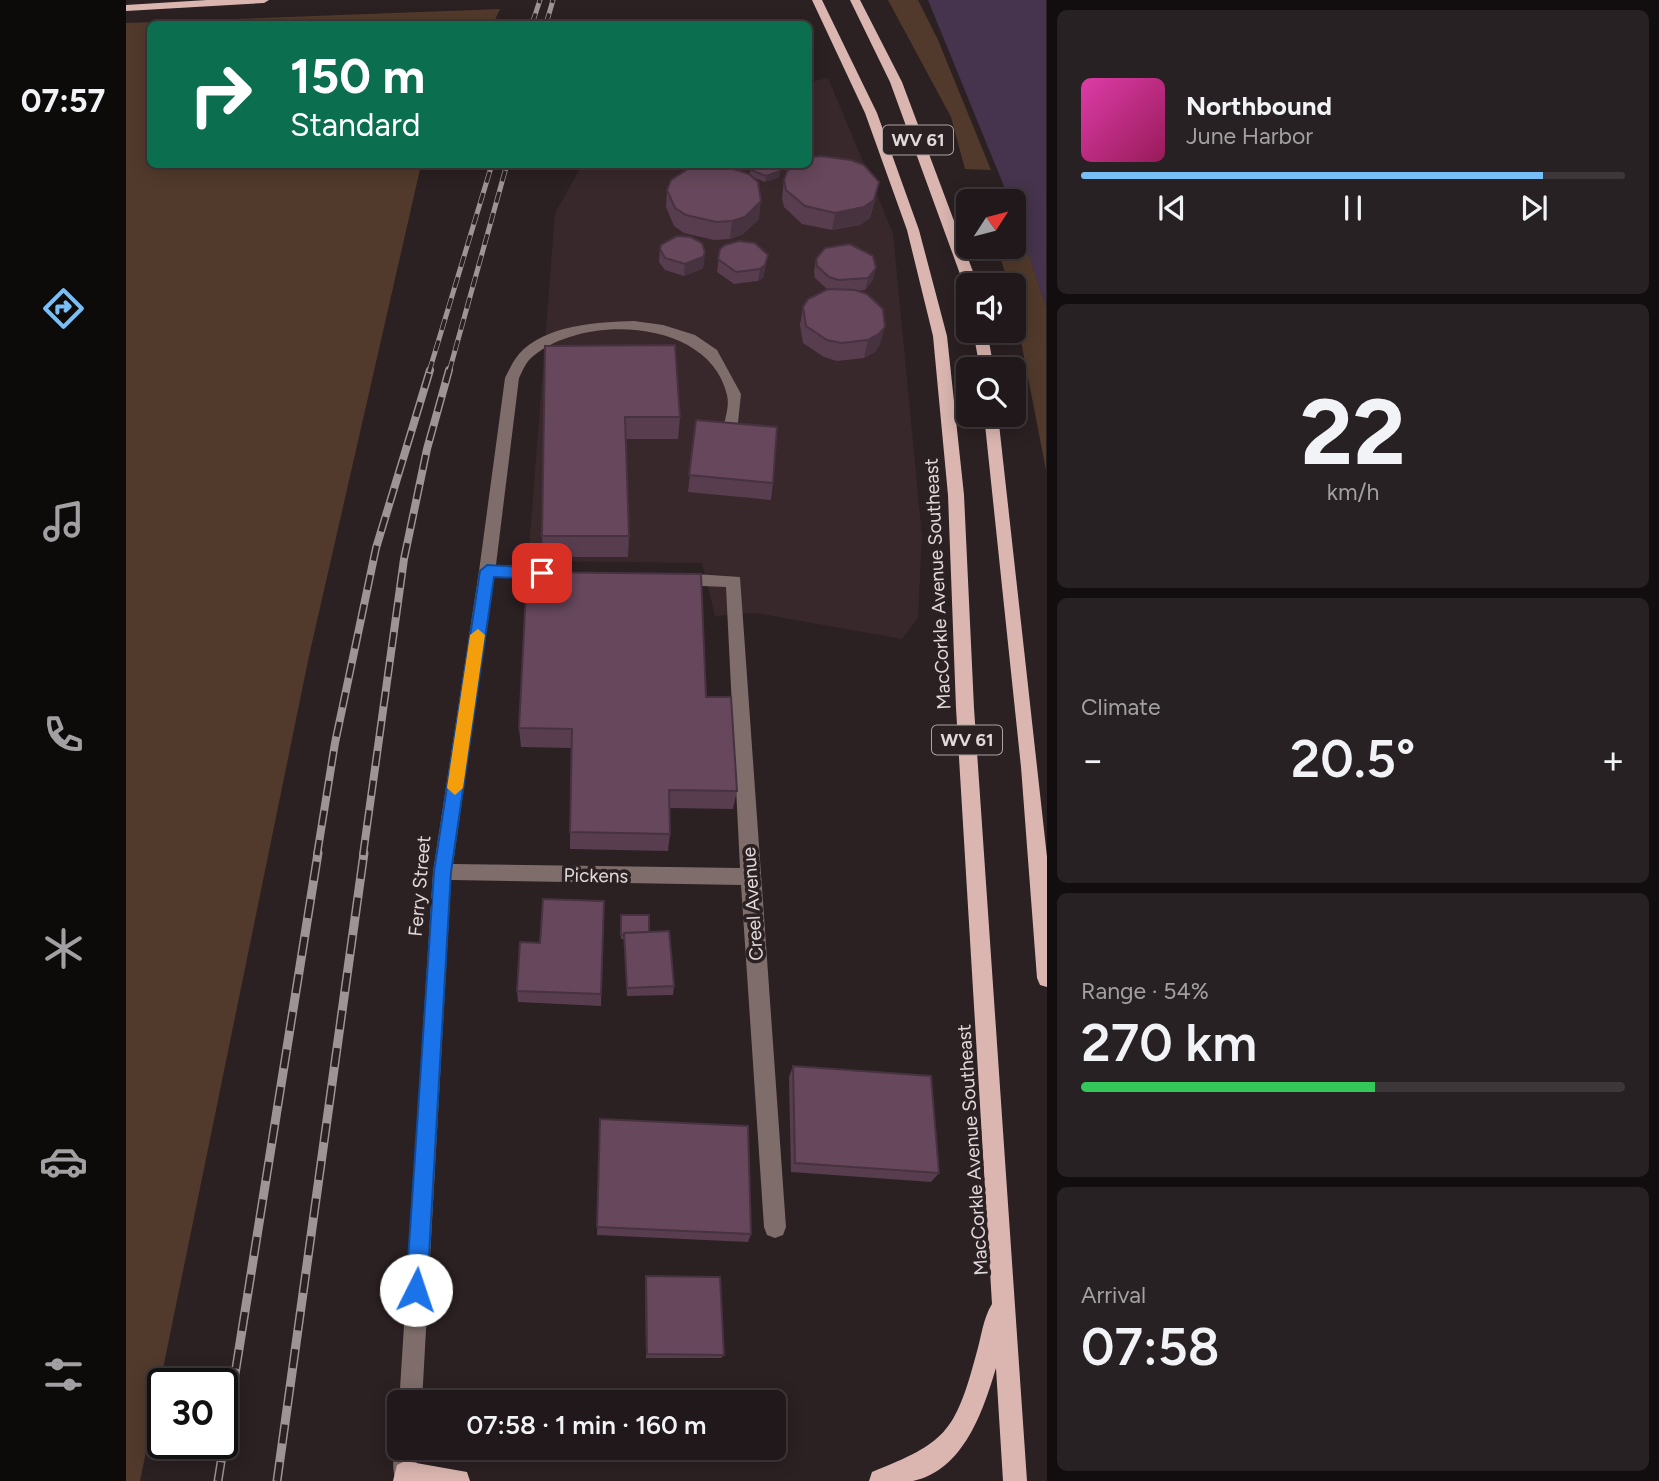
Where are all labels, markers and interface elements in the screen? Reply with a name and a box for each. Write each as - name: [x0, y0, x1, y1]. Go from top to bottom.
- text: 150 m: [290, 46, 425, 105]
- icon: right: [175, 49, 266, 140]
- text: 07:57: [21, 82, 105, 120]
- text: Northbound: [1186, 90, 1332, 122]
- text: Standard: [290, 106, 420, 144]
- text: June Harbor: [1186, 122, 1313, 150]
- road number: WV 61: [883, 125, 953, 154]
- north arrow: [956, 189, 1026, 259]
- map controls: [956, 189, 1026, 427]
- icon: previous: [1153, 189, 1191, 227]
- icon: pause: [1334, 189, 1372, 227]
- icon: next: [1515, 189, 1553, 227]
- button: sound: [956, 273, 1026, 343]
- icon: directions: [39, 284, 88, 333]
- button: search: [956, 357, 1026, 427]
- text: 22: [1300, 378, 1406, 487]
- street label: MacCorkle Avenue Southeast: [919, 458, 956, 710]
- text: km/h: [1327, 478, 1379, 506]
- icon: music: [39, 497, 88, 546]
- pin: [512, 543, 572, 603]
- icon: arrive: [523, 554, 561, 592]
- text: Climate: [1081, 693, 1160, 721]
- icon: phone: [39, 710, 88, 759]
- road number: WV 61: [932, 726, 1002, 754]
- text: 20.5°: [1291, 728, 1415, 790]
- text: −: [1081, 737, 1105, 783]
- text: +: [1601, 737, 1625, 783]
- street label: Ferry Street: [404, 835, 435, 938]
- street label: Creel Avenue: [737, 846, 768, 962]
- street label: Pickens: [564, 863, 629, 888]
- icon: climate: [39, 924, 88, 973]
- text: Range · 54%: [1081, 977, 1209, 1005]
- text: 270 km: [1081, 1012, 1257, 1074]
- street label: MacCorkle Avenue Southeast: [952, 1024, 993, 1276]
- icon: car: [39, 1137, 88, 1186]
- position arrow: [379, 1253, 453, 1327]
- text: Arrival: [1081, 1281, 1146, 1309]
- text: 07:58: [1081, 1316, 1220, 1378]
- icon: filters: [39, 1350, 88, 1399]
- speed limit sign: 30: [147, 1368, 238, 1459]
- text: 07:58 · 1 min · 160 m: [467, 1409, 706, 1441]

